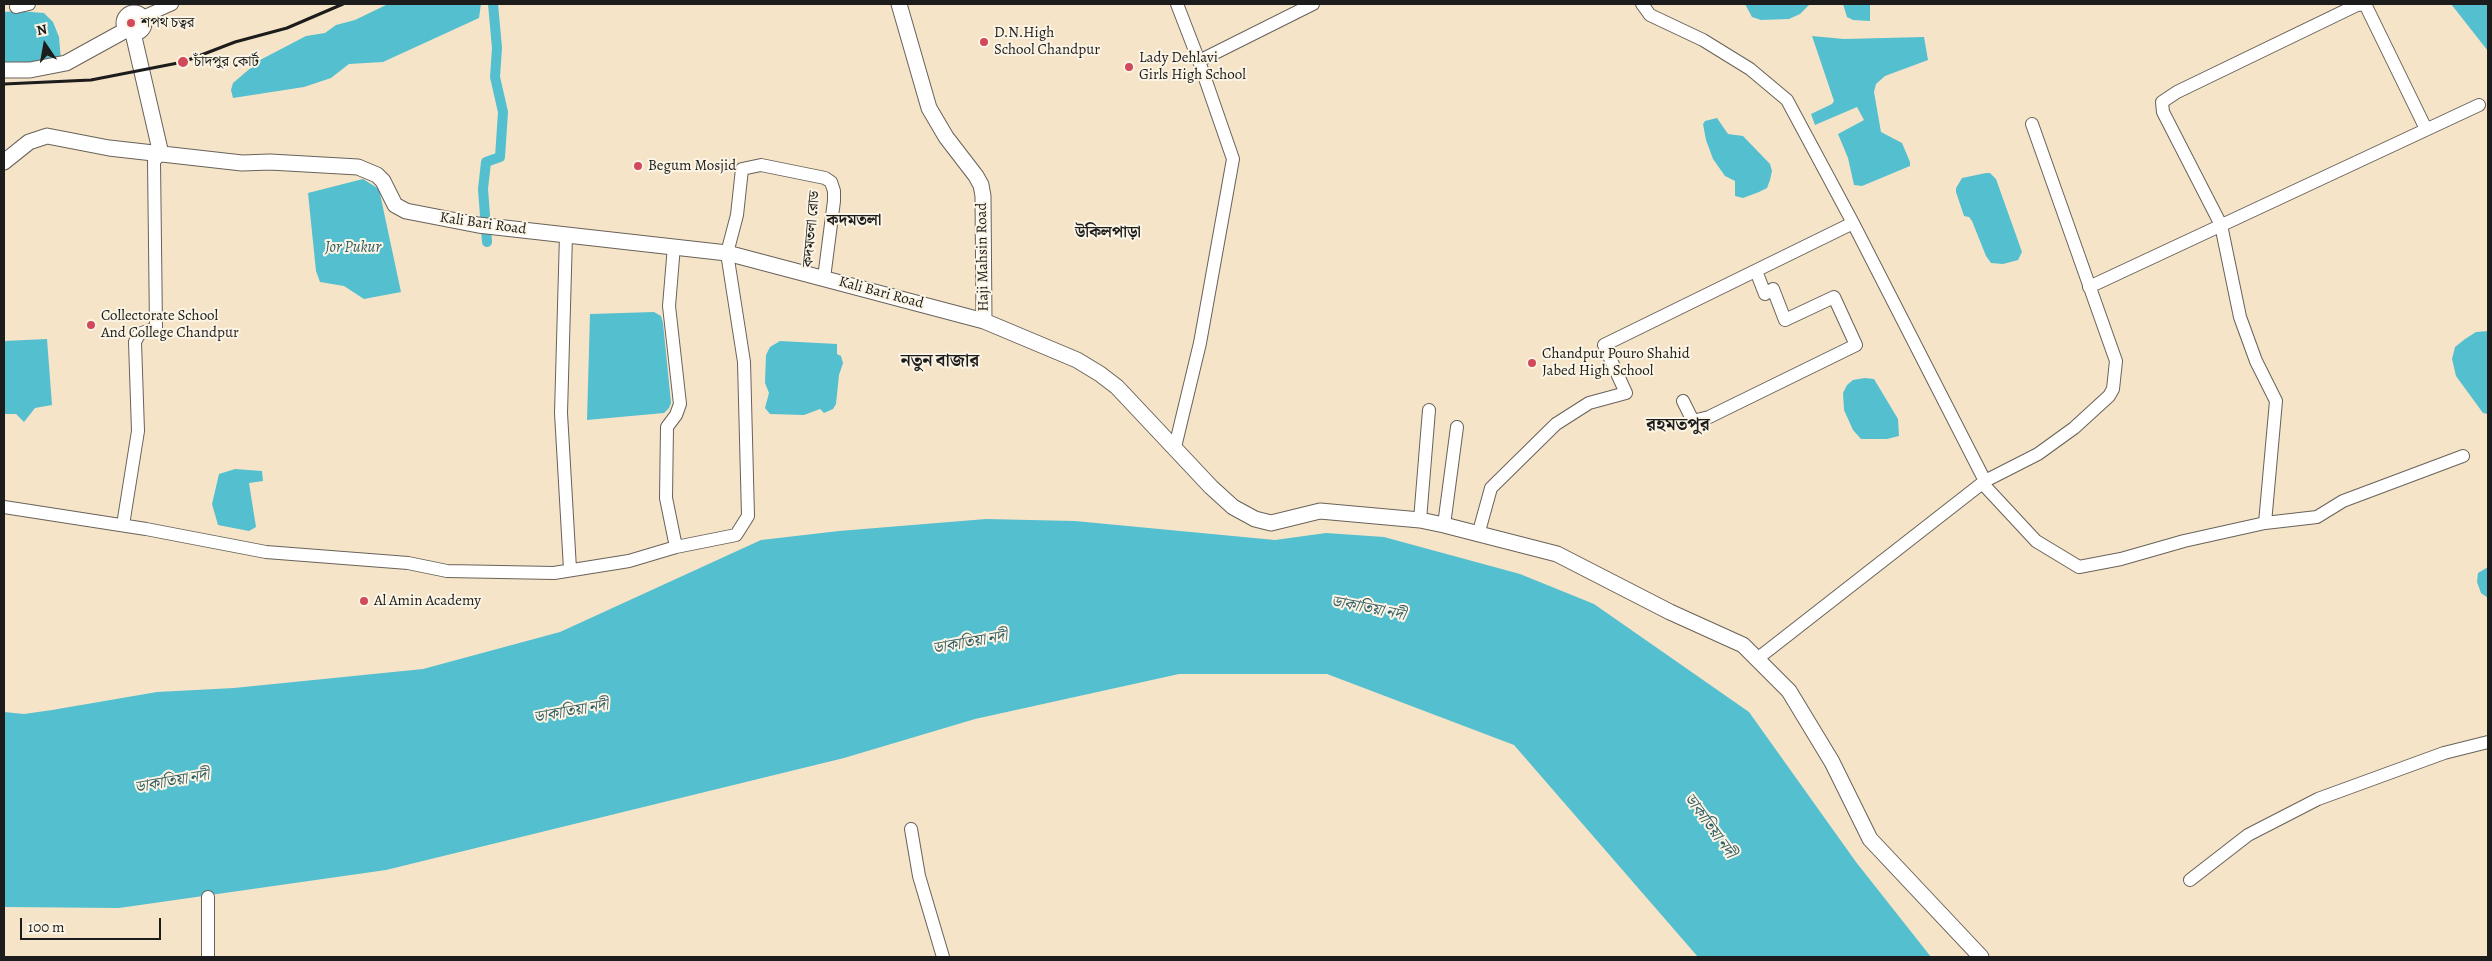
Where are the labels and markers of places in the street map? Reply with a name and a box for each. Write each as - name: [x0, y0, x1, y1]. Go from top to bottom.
- place label: শপথ চত্বর: [141, 14, 195, 32]
- marker: শপথ চত্বর: [125, 17, 137, 29]
- place label: D.N.High School Chandpur: [994, 24, 1100, 59]
- marker: D.N.High School Chandpur: [978, 36, 990, 48]
- place label: Lady Dehlavi Girls High School: [1139, 49, 1246, 84]
- place label: চাঁদপুর কোর্ট: [194, 53, 259, 71]
- marker: চাঁদপুর কোর্ট: [176, 55, 190, 69]
- marker: Lady Dehlavi Girls High School: [1123, 61, 1135, 73]
- place label: Begum Mosjid: [648, 157, 736, 175]
- marker: Begum Mosjid: [632, 160, 644, 172]
- place label: Collectorate School And College Chandpur: [101, 307, 239, 342]
- marker: Collectorate School And College Chandpur: [85, 319, 97, 331]
- place label: Chandpur Pouro Shahid Jabed High School: [1542, 345, 1690, 380]
- marker: Chandpur Pouro Shahid Jabed High School: [1526, 357, 1538, 369]
- place label: Al Amin Academy: [374, 592, 481, 610]
- marker: Al Amin Academy: [358, 595, 370, 607]

